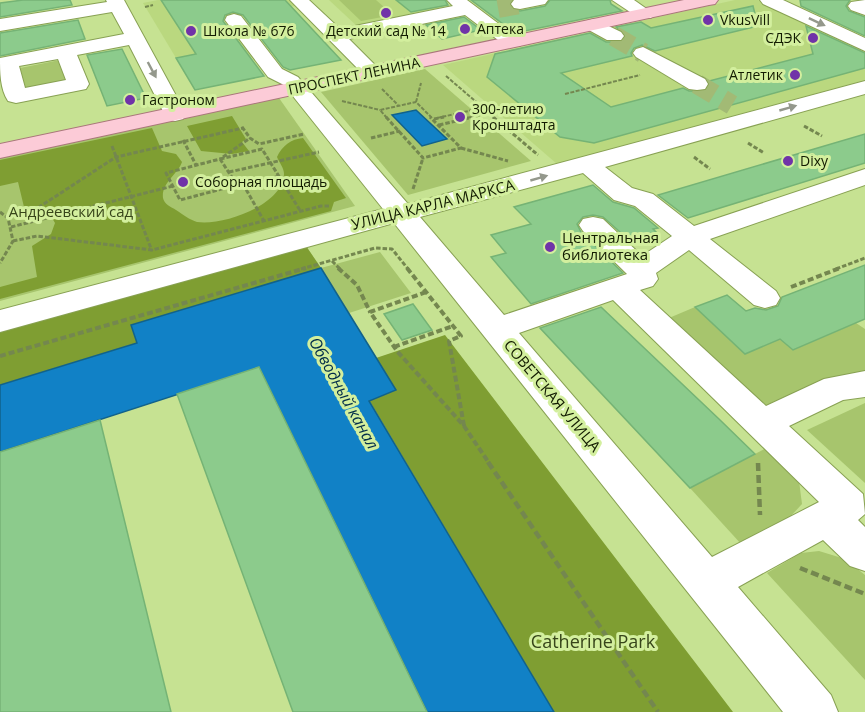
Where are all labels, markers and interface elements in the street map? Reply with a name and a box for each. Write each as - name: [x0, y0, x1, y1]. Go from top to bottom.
- marker: Детский сад № 14: [379, 6, 393, 20]
- place label: VkusVill: [720, 10, 770, 29]
- marker: VkusVill: [701, 13, 715, 27]
- one-way arrow: [809, 18, 826, 27]
- place label: Аптека: [477, 19, 524, 38]
- place label: Школа № 676: [203, 21, 294, 40]
- place label: Детский сад № 14: [326, 21, 446, 40]
- marker: Аптека: [458, 22, 472, 36]
- marker: Школа № 676: [184, 24, 198, 38]
- place label: СДЭК: [765, 28, 801, 47]
- marker: СДЭК: [806, 31, 820, 45]
- street label: ПРОСПЕКТ ЛЕНИНА: [286, 52, 422, 99]
- one-way arrow: [147, 62, 157, 79]
- place label: Атлетик: [729, 65, 784, 84]
- marker: Атлетик: [788, 68, 802, 82]
- place label: Гастроном: [142, 90, 215, 109]
- marker: Гастроном: [123, 93, 137, 107]
- place label: 300-летию Кронштадта: [472, 99, 556, 134]
- one-way arrow: [779, 103, 797, 113]
- marker: 300-летию Кронштадта: [453, 110, 467, 124]
- place label: Dixy: [800, 151, 829, 170]
- marker: Dixy: [781, 154, 795, 168]
- place label: Соборная площадь: [195, 172, 327, 191]
- one-way arrow: [531, 173, 549, 182]
- street label: УЛИЦА КАРЛА МАРКСА: [349, 174, 517, 234]
- marker: Соборная площадь: [176, 175, 190, 189]
- park label: Андреевский сад: [9, 201, 134, 221]
- place label: Центральная библиотека: [562, 227, 659, 264]
- marker: Центральная библиотека: [543, 240, 557, 254]
- water label: Обводный канал: [304, 333, 384, 453]
- street label: СОВЕТСКАЯ УЛИЦА: [500, 335, 606, 456]
- park label: Catherine Park: [531, 629, 656, 653]

